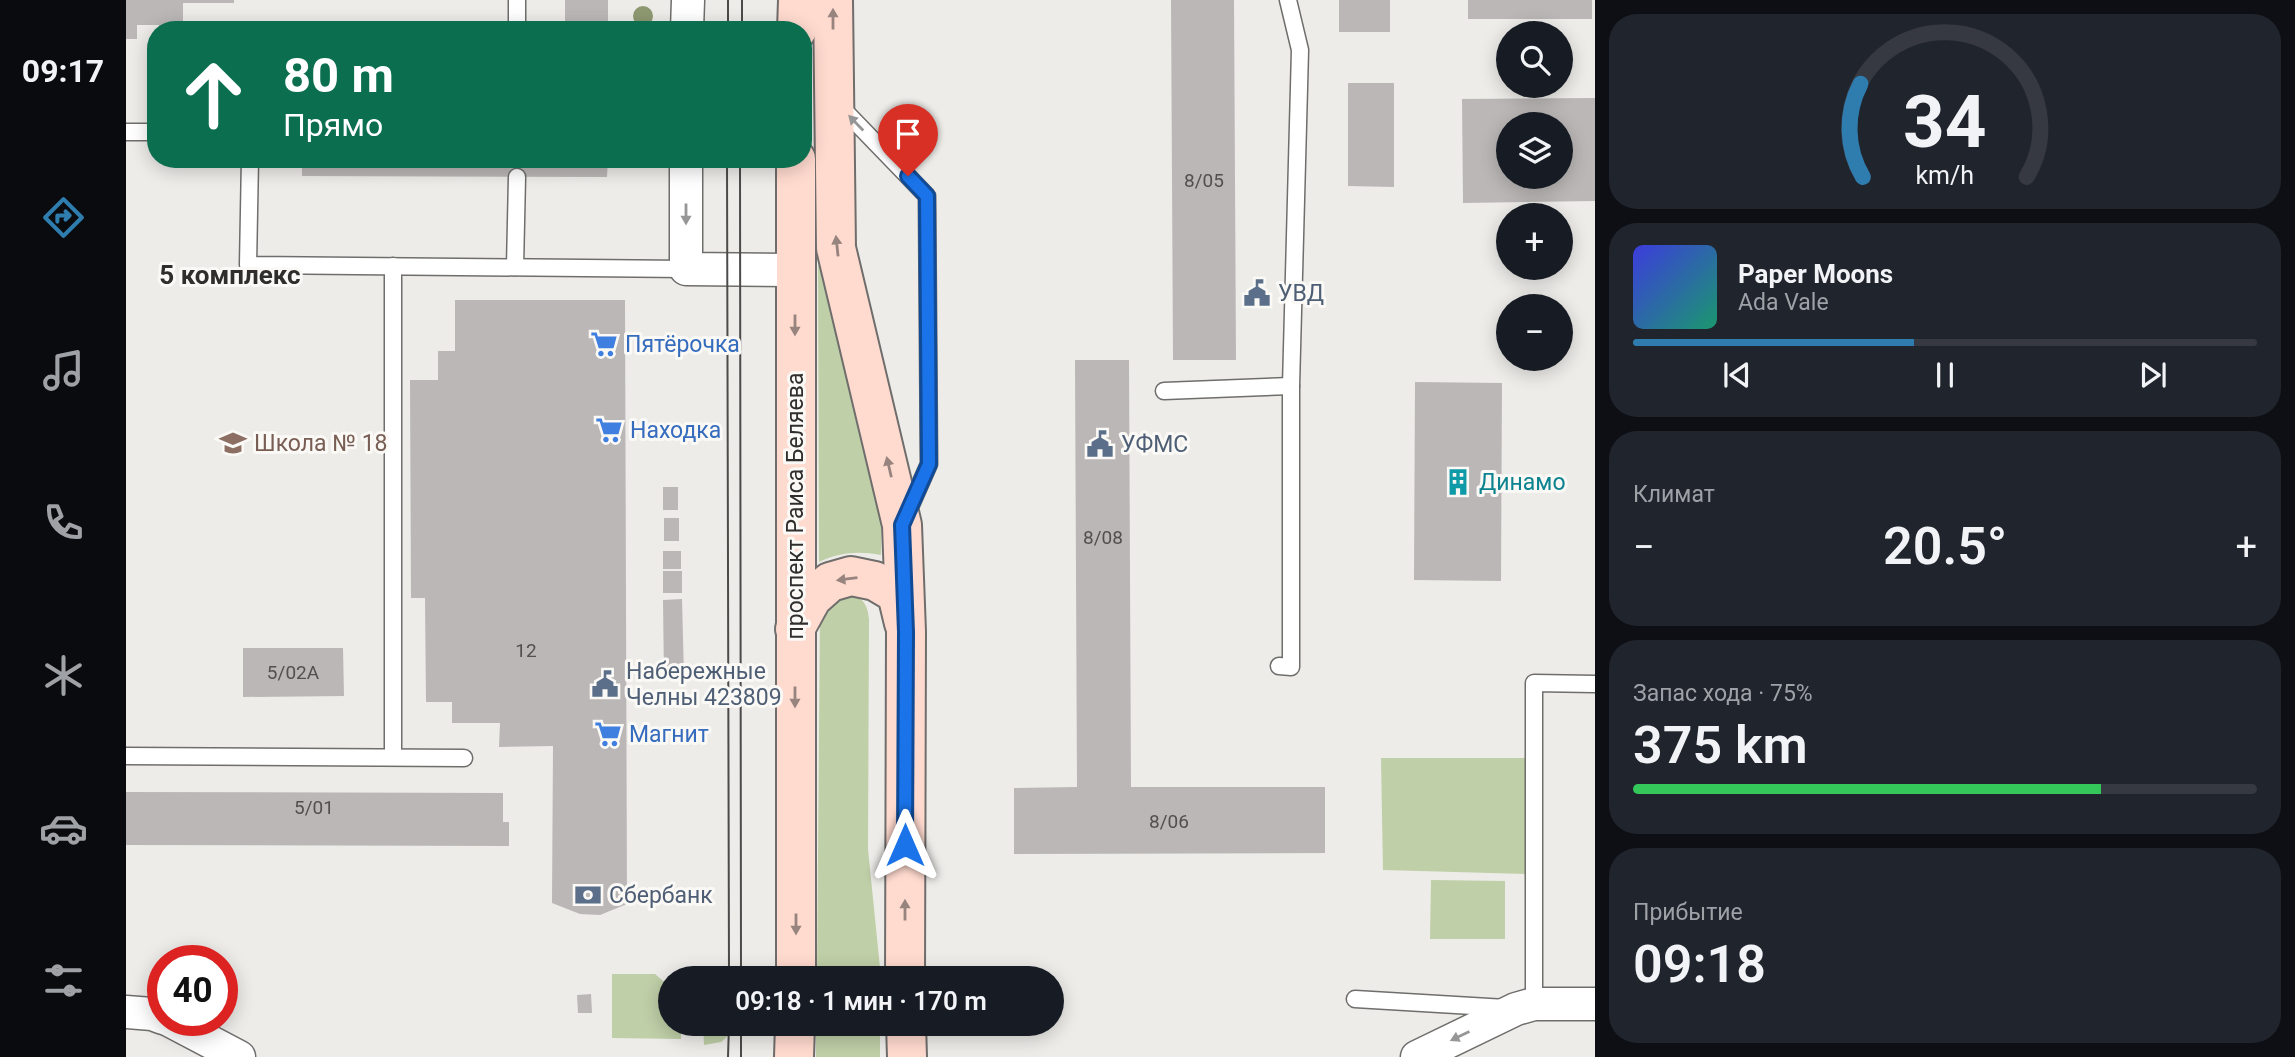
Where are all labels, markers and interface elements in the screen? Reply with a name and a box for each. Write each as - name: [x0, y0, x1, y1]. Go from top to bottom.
- one-way arrow: [827, 7, 839, 29]
- map controls: [1496, 21, 1573, 371]
- button: search: [1496, 21, 1573, 98]
- text: 80 m: [283, 47, 394, 104]
- icon: ahead: [168, 49, 259, 140]
- text: 09:17: [22, 52, 104, 90]
- text: 34: [1903, 80, 1987, 166]
- pin: [878, 104, 938, 176]
- text: Прямо: [283, 106, 383, 144]
- button: layers: [1496, 112, 1573, 189]
- one-way arrow: [849, 115, 865, 132]
- icon: arrive: [889, 115, 927, 153]
- text: km/h: [1916, 161, 1974, 190]
- house number: 8/05: [1184, 169, 1224, 192]
- icon: directions: [39, 193, 88, 242]
- one-way arrow: [680, 203, 692, 225]
- button: +: [1496, 203, 1573, 280]
- one-way arrow: [831, 235, 842, 257]
- text: Paper Moons: [1738, 259, 1893, 289]
- district label: 5 комплекс: [159, 260, 301, 290]
- public building icon: УВД: [1242, 278, 1272, 308]
- place label: УВД: [1278, 280, 1324, 307]
- text: Ada Vale: [1738, 289, 1829, 316]
- button: −: [1496, 294, 1573, 371]
- one-way arrow: [789, 315, 801, 337]
- supermarket icon: Пятёрочка: [589, 329, 619, 359]
- place label: Пятёрочка: [625, 331, 740, 358]
- icon: music: [39, 346, 88, 395]
- icon: previous: [1718, 356, 1756, 394]
- icon: pause: [1926, 356, 1964, 394]
- icon: next: [2134, 356, 2172, 394]
- street label: проспект Раиса Беляева: [782, 373, 809, 639]
- supermarket icon: Находка: [594, 415, 624, 445]
- place label: Находка: [630, 417, 721, 444]
- school or university icon: Школа № 18: [218, 428, 248, 458]
- public building icon: УФМС: [1085, 429, 1115, 459]
- place label: Школа № 18: [254, 430, 388, 457]
- place label: УФМС: [1121, 431, 1188, 458]
- one-way arrow: [883, 456, 894, 478]
- building icon: Динамо: [1443, 467, 1473, 497]
- place label: Динамо: [1479, 469, 1566, 496]
- text: Климат: [1633, 481, 1715, 508]
- icon: phone: [39, 498, 88, 547]
- text: 20.5°: [1883, 516, 2007, 577]
- text: −: [1633, 525, 1655, 569]
- text: +: [2235, 525, 2257, 569]
- house number: 8/08: [1083, 526, 1123, 549]
- one-way arrow: [836, 573, 858, 584]
- house number: 12: [515, 639, 537, 662]
- icon: climate: [39, 651, 88, 700]
- place label: Набережные Челны 423809: [626, 658, 782, 711]
- house number: 5/02А: [267, 661, 320, 684]
- public building icon: Набережные Челны 423809: [590, 669, 620, 699]
- text: Запас хода · 75%: [1633, 680, 1813, 707]
- one-way arrow: [789, 686, 801, 708]
- text: 375 km: [1633, 715, 1808, 776]
- supermarket icon: Магнит: [593, 719, 623, 749]
- place label: Магнит: [629, 721, 709, 748]
- house number: 5/01: [294, 796, 334, 819]
- icon: car: [39, 804, 88, 853]
- position arrow: [868, 808, 942, 882]
- house number: 8/06: [1149, 810, 1189, 833]
- bank icon: Сбербанк: [573, 880, 603, 910]
- place label: Сбербанк: [609, 882, 713, 909]
- one-way arrow: [899, 899, 911, 921]
- text: Прибытие: [1633, 899, 1743, 926]
- one-way arrow: [790, 914, 802, 936]
- text: 09:18: [1633, 934, 1766, 995]
- speed limit sign: 40: [147, 945, 238, 1036]
- icon: filters: [39, 956, 88, 1005]
- text: 09:18 · 1 мин · 170 m: [735, 986, 987, 1016]
- one-way arrow: [1450, 1030, 1470, 1041]

